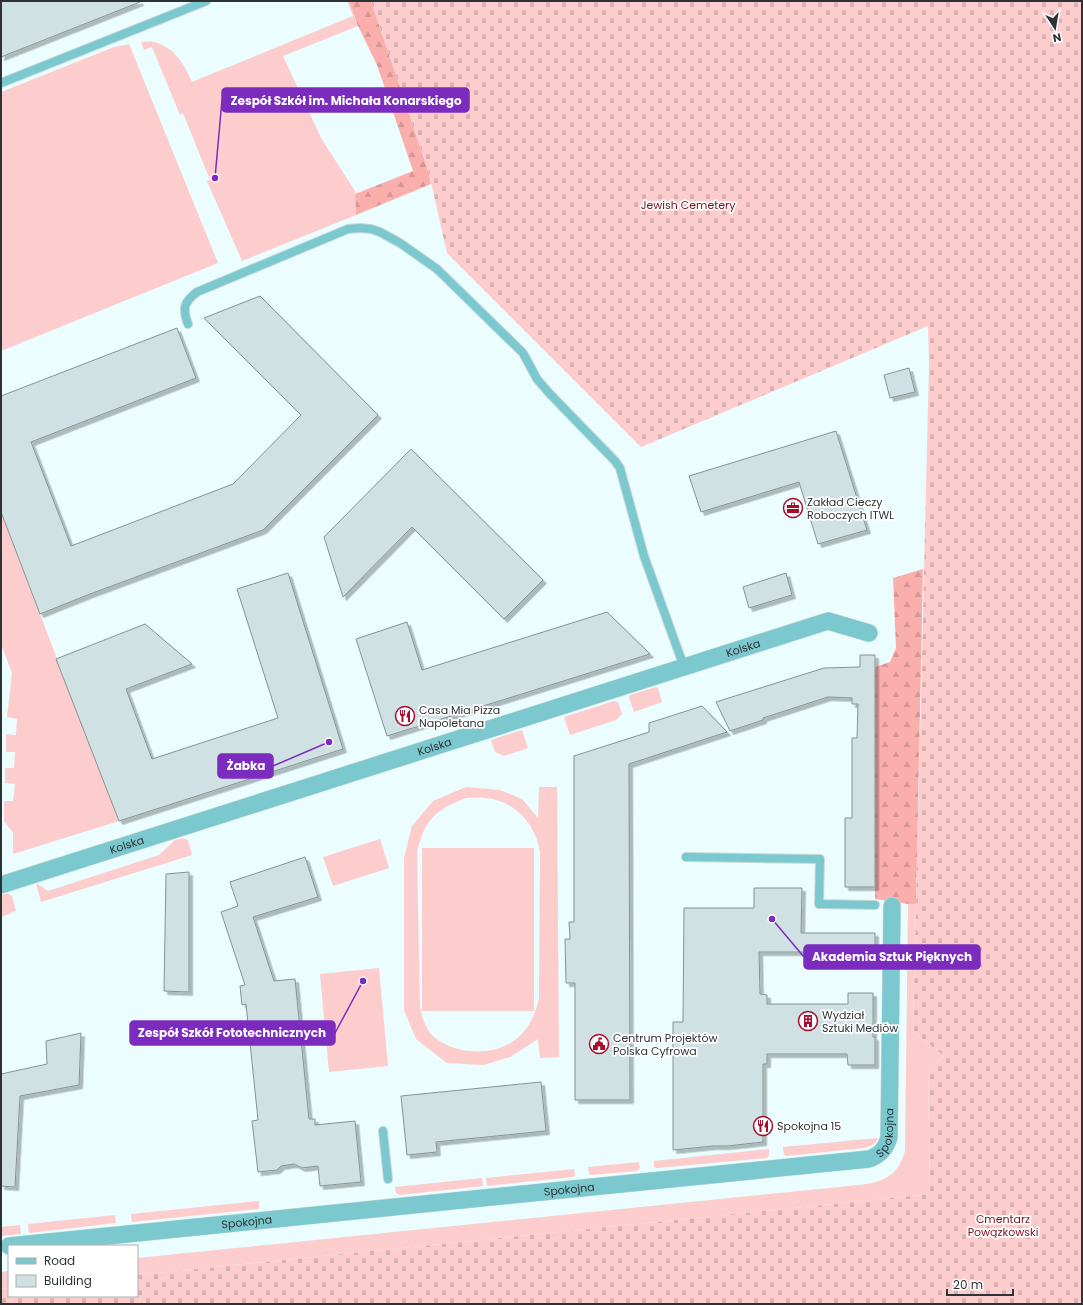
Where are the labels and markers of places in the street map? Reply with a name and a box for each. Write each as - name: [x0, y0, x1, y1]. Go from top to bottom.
- callout: Zespół Szkół im. Michała Konarskiego: [222, 88, 469, 112]
- place label: Zakład Cieczy Roboczych ITWL: [807, 494, 894, 523]
- office icon: Zakład Cieczy Roboczych ITWL: [782, 497, 804, 519]
- place label: Casa Mia Pizza Napoletana: [419, 702, 500, 731]
- restaurant icon: Casa Mia Pizza Napoletana: [394, 705, 416, 727]
- callout: Żabka: [218, 754, 273, 778]
- callout: Akademia Sztuk Pięknych: [804, 945, 980, 969]
- place label: Wydział Sztuki Mediów: [822, 1007, 898, 1036]
- building icon: Wydział Sztuki Mediów: [797, 1010, 819, 1032]
- callout: Zespół Szkół Fototechnicznych: [130, 1021, 335, 1045]
- place label: Centrum Projektów Polska Cyfrowa: [613, 1030, 718, 1059]
- public building icon: Centrum Projektów Polska Cyfrowa: [588, 1033, 610, 1055]
- restaurant icon: Spokojna 15: [752, 1115, 774, 1137]
- place label: Spokojna 15: [777, 1118, 841, 1134]

